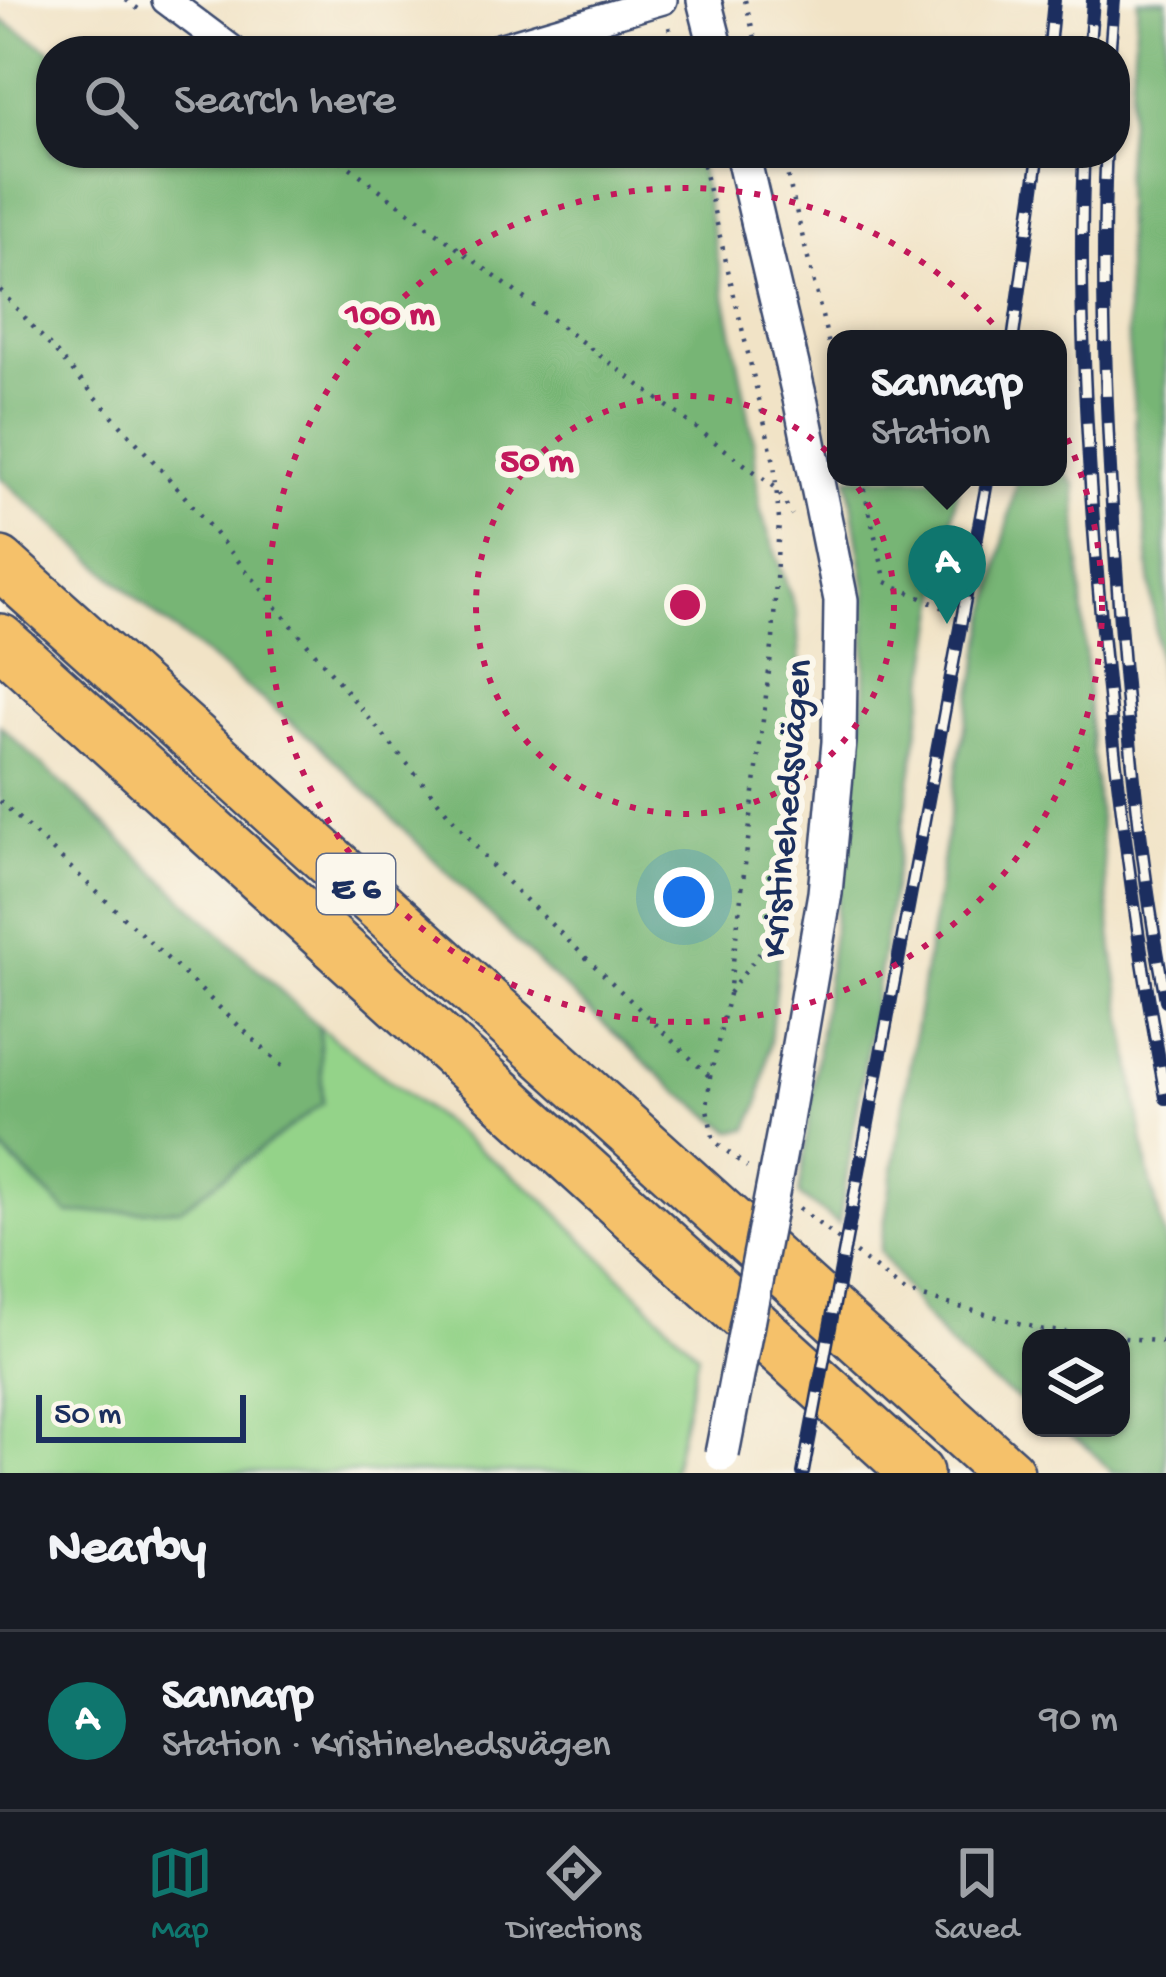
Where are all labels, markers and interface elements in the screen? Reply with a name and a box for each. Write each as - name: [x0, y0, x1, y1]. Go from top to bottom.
- search box: [36, 36, 1130, 168]
- icon: search: [78, 69, 144, 135]
- text: Search here: [174, 76, 396, 129]
- text: 100 m: [343, 295, 435, 338]
- popup: [827, 330, 1067, 486]
- text: Sannarp: [871, 359, 1023, 412]
- text: Station: [871, 412, 990, 458]
- text: 50 m: [500, 442, 574, 485]
- pin: A: [908, 525, 986, 624]
- centre of rings: [664, 584, 706, 626]
- street label: Kristinehedsvägen: [754, 657, 826, 960]
- road number: E 6: [317, 854, 395, 914]
- your location: [654, 867, 714, 927]
- map controls: [1022, 1329, 1130, 1437]
- button: layers: [1022, 1329, 1130, 1437]
- scale bar: [36, 1389, 246, 1442]
- text: 50 m: [54, 1397, 121, 1435]
- text: Nearby: [48, 1521, 206, 1581]
- text: Sannarp: [162, 1671, 314, 1724]
- text: A: [75, 1698, 99, 1744]
- text: 90 m: [1039, 1698, 1118, 1744]
- text: Station · Kristinehedsvägen: [162, 1724, 611, 1770]
- tab: Map: [147, 1840, 213, 1950]
- tab: Directions: [507, 1840, 641, 1950]
- tab: Saved: [935, 1840, 1019, 1950]

